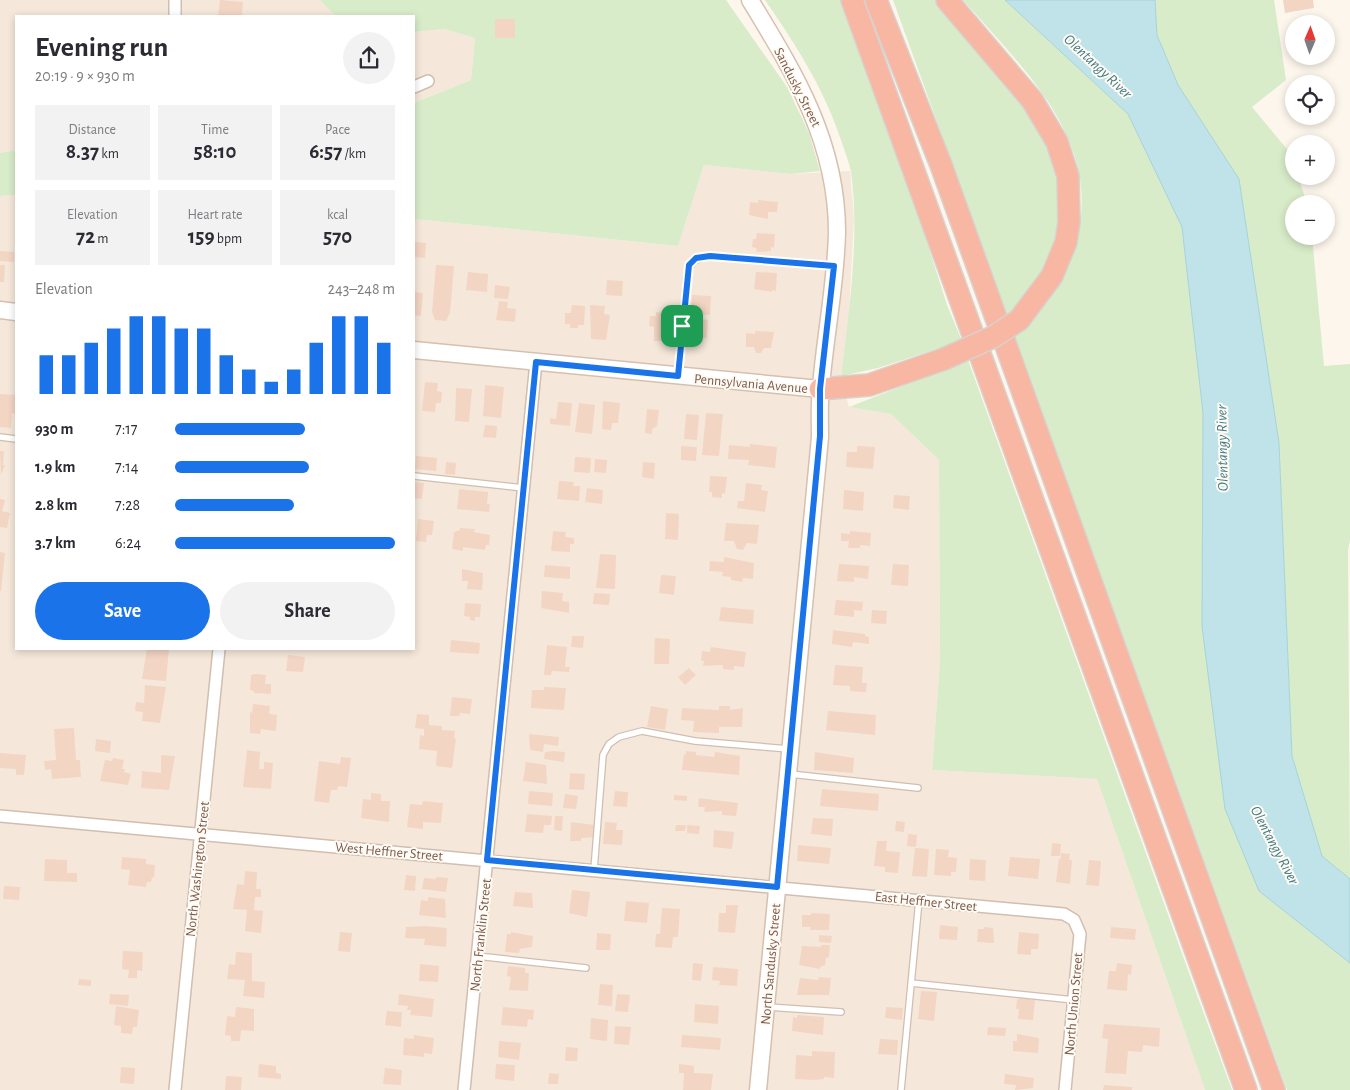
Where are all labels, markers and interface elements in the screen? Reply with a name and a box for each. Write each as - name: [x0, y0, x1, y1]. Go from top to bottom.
- north arrow: [1285, 15, 1335, 65]
- map controls: [1285, 15, 1335, 245]
- water label: Olentangy River: [1061, 31, 1135, 102]
- button: share: [343, 32, 395, 84]
- text: Evening run: [35, 34, 168, 62]
- street label: Sandusky Street: [771, 45, 823, 130]
- text: 20:19 · 9 × 930 m: [35, 68, 135, 84]
- button: locate: [1285, 75, 1335, 125]
- text: Distance: [69, 123, 116, 137]
- text: Time: [201, 123, 229, 137]
- text: Pace: [325, 123, 350, 137]
- button: +: [1285, 135, 1335, 185]
- text: 8.37: [66, 141, 99, 162]
- text: 58:10: [194, 141, 236, 162]
- text: 6:57: [309, 141, 342, 162]
- text: km: [99, 147, 119, 161]
- text: /km: [342, 147, 366, 161]
- button: −: [1285, 195, 1335, 245]
- text: Elevation: [67, 208, 118, 222]
- text: Heart rate: [188, 208, 242, 222]
- text: kcal: [327, 208, 348, 222]
- text: 72: [76, 226, 95, 247]
- text: 159: [188, 226, 215, 247]
- text: 570: [323, 226, 352, 247]
- text: m: [95, 232, 109, 246]
- text: bpm: [215, 232, 242, 246]
- text: Elevation: [35, 281, 93, 297]
- text: 243–248 m: [328, 281, 395, 297]
- pin: [661, 305, 703, 347]
- icon: arrive: [668, 312, 696, 340]
- street label: Pennsylvania Avenue: [693, 372, 808, 396]
- water label: Olentangy River: [1214, 403, 1231, 491]
- text: 930 m: [35, 421, 73, 437]
- text: 7:17: [115, 421, 138, 437]
- text: 1.9 km: [35, 459, 75, 475]
- text: 7:14: [115, 459, 139, 475]
- text: 2.8 km: [35, 497, 77, 513]
- text: 7:28: [115, 497, 140, 513]
- text: 3.7 km: [35, 535, 76, 551]
- text: 6:24: [115, 535, 141, 551]
- button: Save: [35, 582, 210, 640]
- button: Share: [220, 582, 395, 640]
- street label: North Washington Street: [184, 800, 212, 938]
- water label: Olentangy River: [1248, 804, 1302, 888]
- street label: West Heffner Street: [335, 840, 444, 864]
- street label: North Franklin Street: [468, 877, 494, 992]
- street label: East Heffner Street: [874, 890, 978, 914]
- street label: North Sandusky Street: [759, 902, 783, 1025]
- street label: North Union Street: [1063, 952, 1086, 1056]

